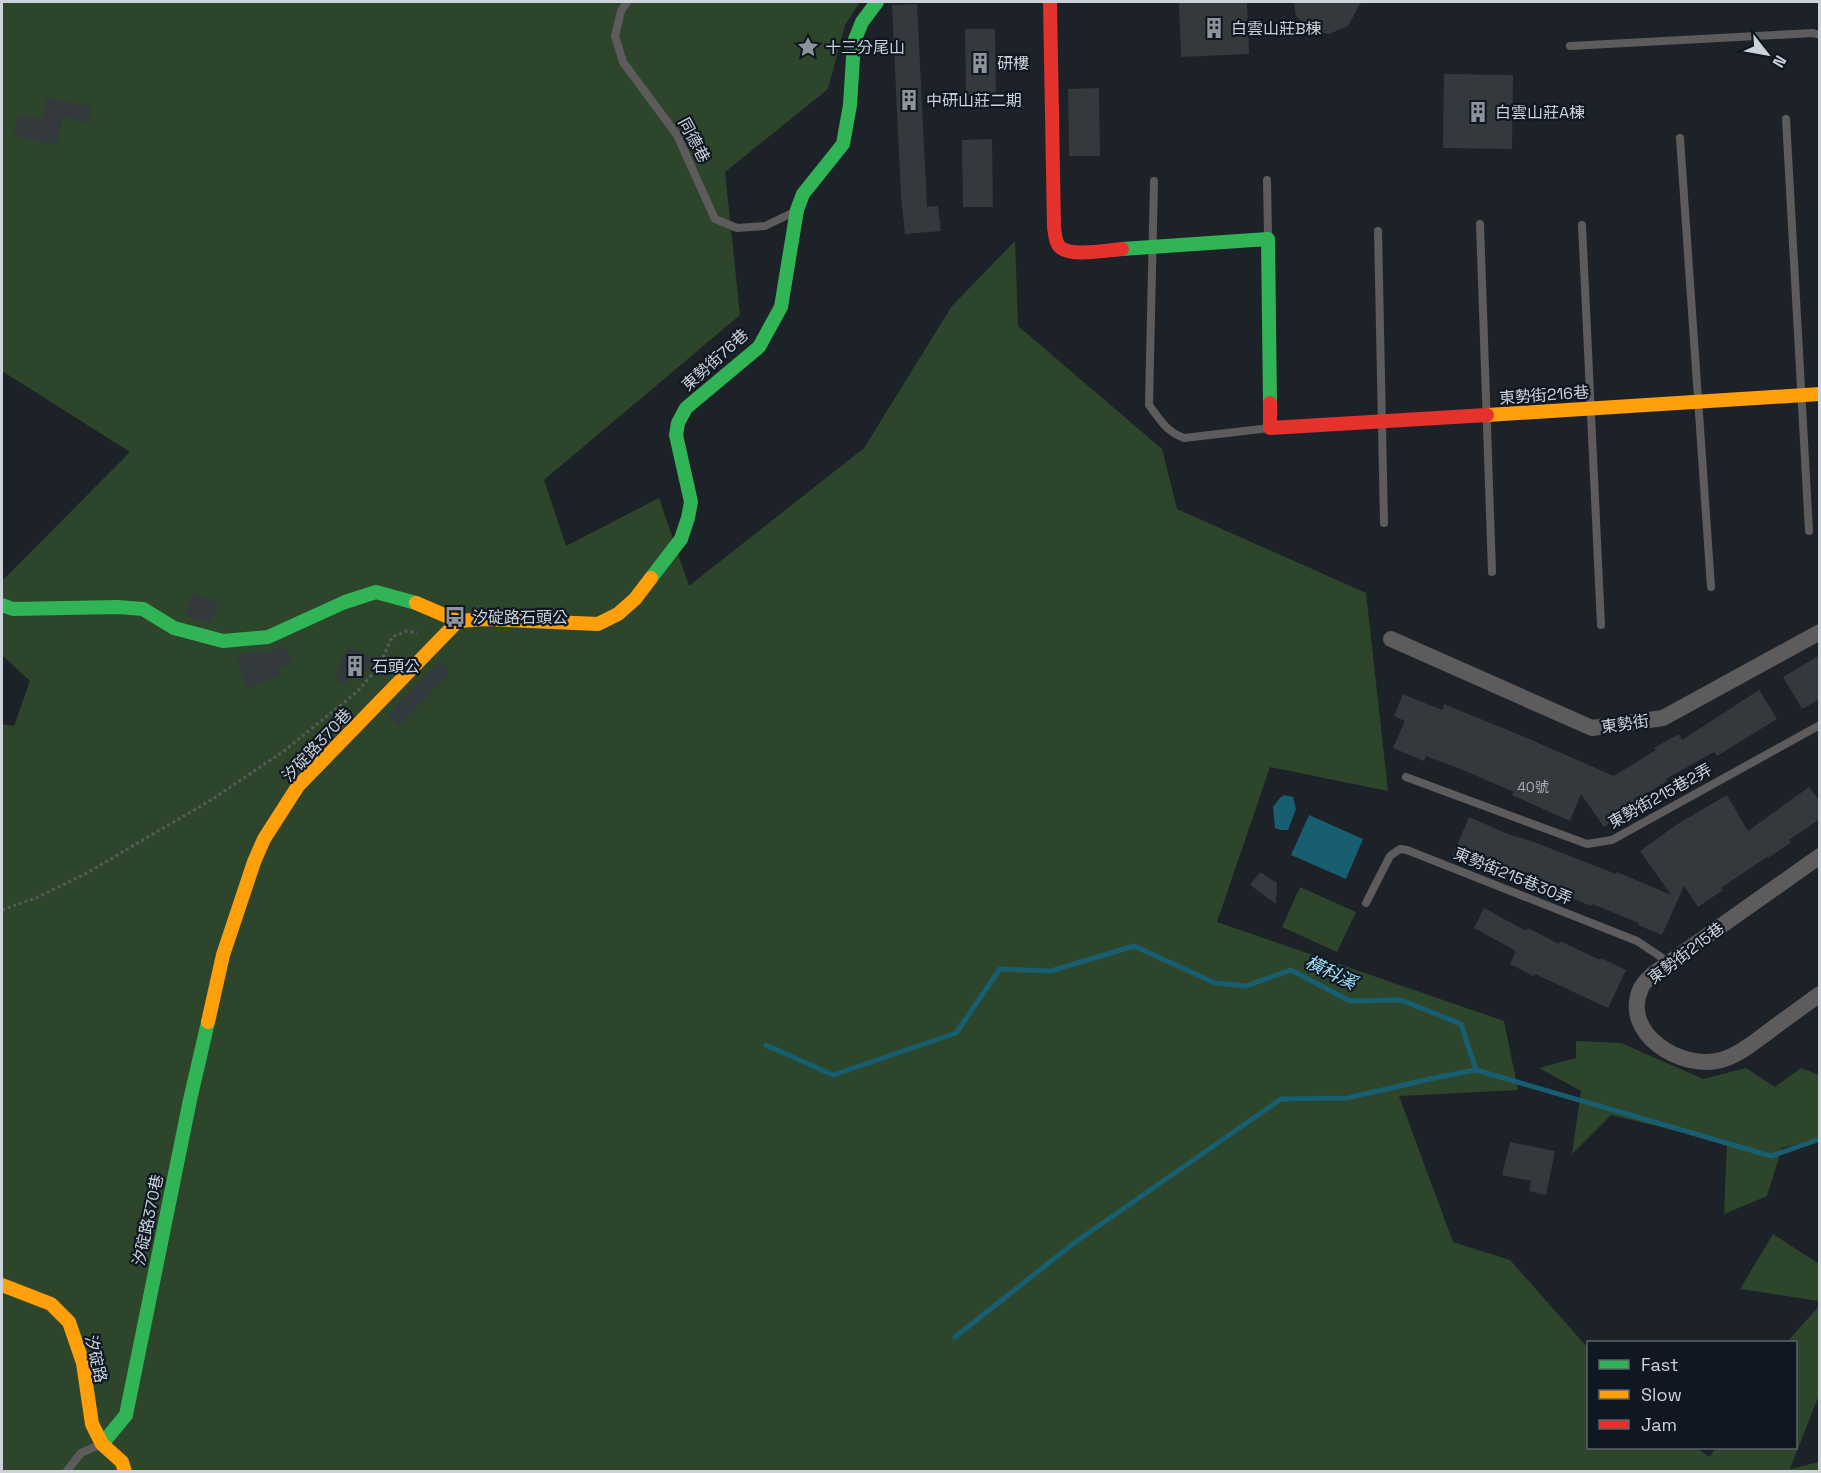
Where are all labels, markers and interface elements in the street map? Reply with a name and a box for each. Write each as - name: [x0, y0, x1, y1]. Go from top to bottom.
- building icon: 白雲山莊B棟: [1202, 16, 1226, 40]
- place label: 白雲山莊B棟: [1231, 18, 1322, 39]
- north arrow: [1737, 24, 1797, 84]
- place icon: 十三分尾山: [796, 35, 820, 59]
- place label: 十三分尾山: [825, 37, 905, 58]
- building icon: 研樓: [968, 51, 992, 75]
- text: N: [1768, 51, 1791, 71]
- place label: 研樓: [997, 53, 1029, 74]
- building icon: 中研山莊二期: [897, 88, 921, 112]
- place label: 中研山莊二期: [926, 90, 1022, 111]
- building icon: 白雲山莊A棟: [1466, 100, 1490, 124]
- place label: 白雲山莊A棟: [1495, 102, 1585, 123]
- street label: 同德巷: [673, 114, 715, 166]
- street label: 東勢街76巷: [677, 325, 753, 395]
- street label: 東勢街216巷: [1498, 381, 1590, 409]
- bus stop icon: 汐碇路石頭公: [443, 605, 467, 629]
- place label: 汐碇路石頭公: [472, 607, 568, 628]
- building icon: 石頭公: [343, 654, 367, 678]
- place label: 石頭公: [372, 656, 420, 677]
- street label: 汐碇路370巷: [278, 704, 356, 786]
- street label: 東勢街: [1600, 710, 1650, 738]
- street label: 東勢街215巷2弄: [1604, 759, 1716, 833]
- house number: 40號: [1517, 778, 1549, 796]
- street label: 東勢街215巷30弄: [1451, 843, 1575, 909]
- street label: 東勢街215巷: [1644, 918, 1728, 988]
- water label: 橫科溪: [1302, 950, 1363, 995]
- street label: 汐碇路370巷: [128, 1172, 168, 1268]
- street label: 汐碇路: [80, 1333, 112, 1385]
- legend: [1587, 1341, 1797, 1449]
- text: Fast: [1641, 1353, 1678, 1376]
- text: Slow: [1641, 1383, 1682, 1406]
- text: Jam: [1641, 1413, 1677, 1436]

